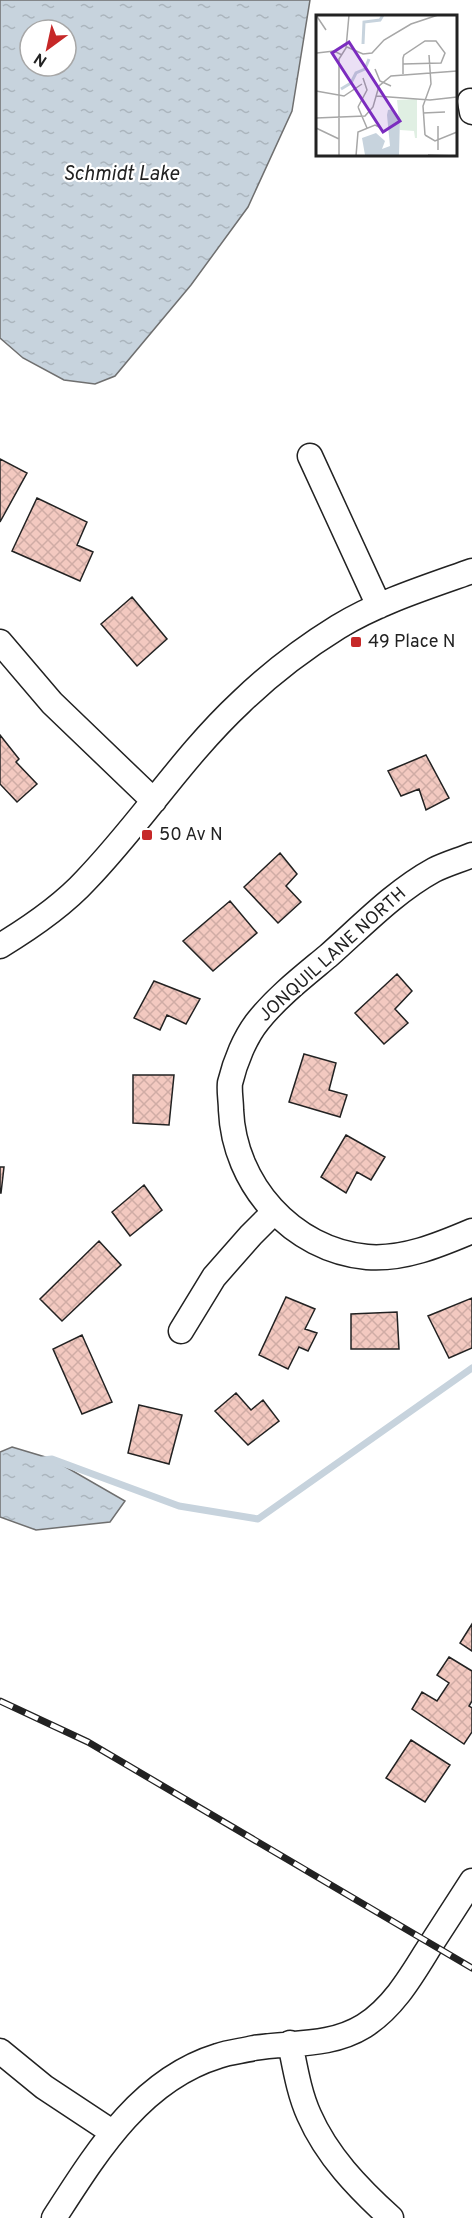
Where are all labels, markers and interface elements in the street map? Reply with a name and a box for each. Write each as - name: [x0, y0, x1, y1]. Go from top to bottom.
- inset map: [316, 15, 457, 156]
- north arrow: [18, 18, 78, 78]
- text: N: [31, 47, 51, 70]
- water label: Schmidt Lake: [63, 162, 180, 188]
- place label: 49 Place N: [368, 631, 455, 654]
- marker: 49 Place N: [349, 635, 363, 649]
- place label: 50 Av N: [159, 824, 223, 847]
- marker: 50 Av N: [140, 828, 154, 842]
- street label: JONQUIL LANE NORTH: [255, 883, 411, 1027]

